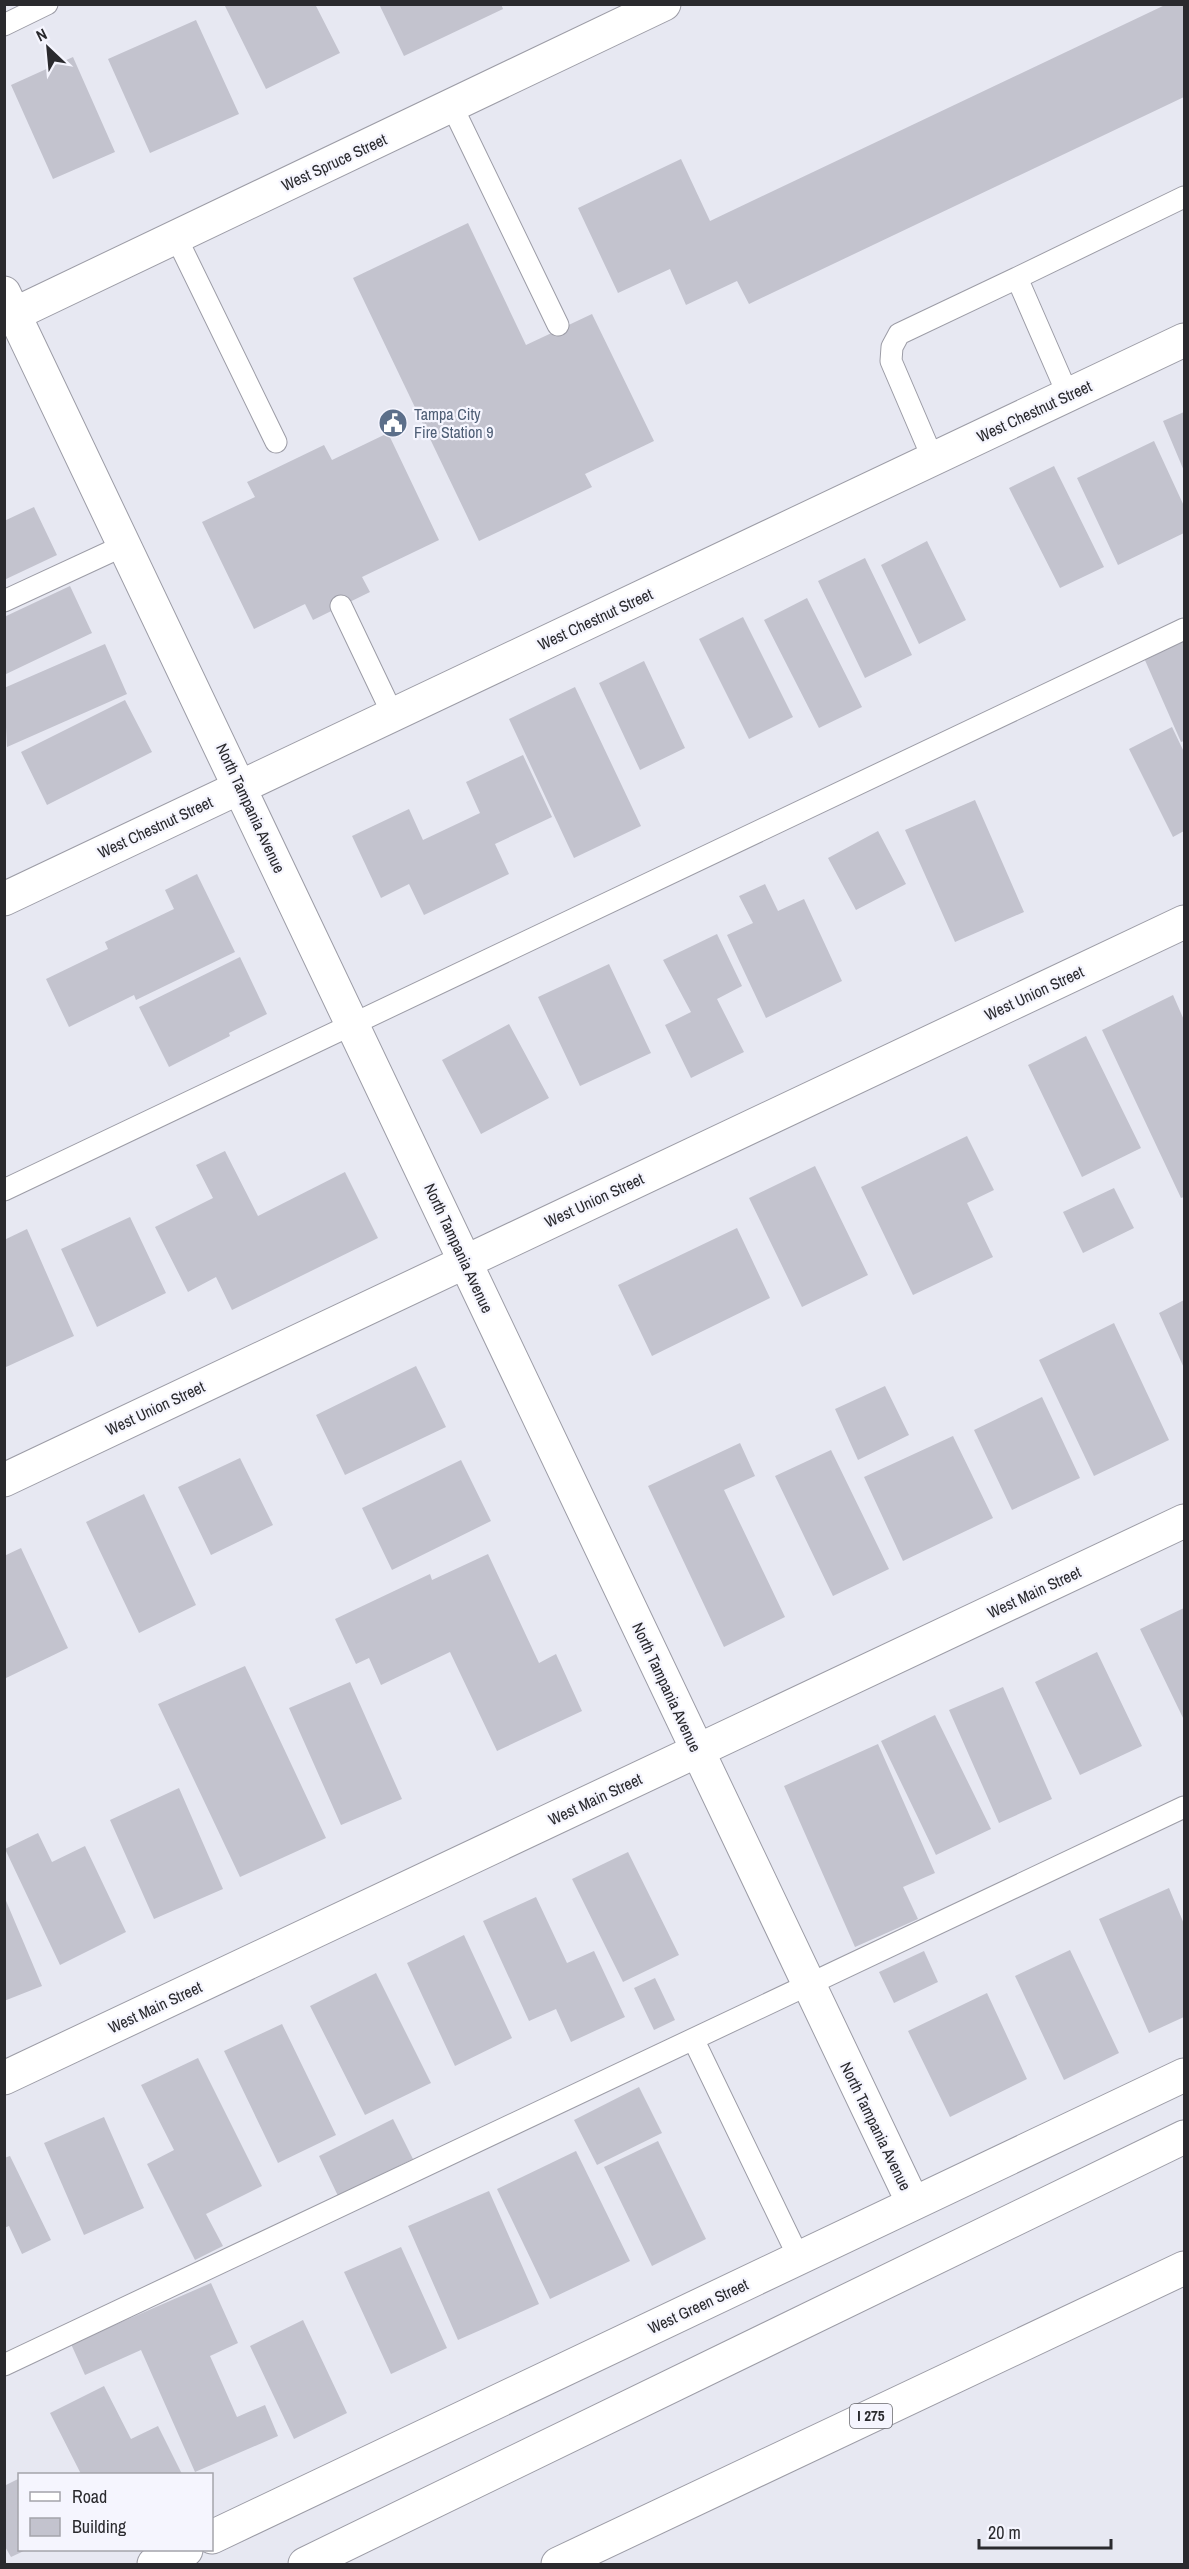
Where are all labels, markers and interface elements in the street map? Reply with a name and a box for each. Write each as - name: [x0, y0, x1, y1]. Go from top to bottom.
- north arrow: [18, 18, 78, 78]
- text: N: [32, 23, 51, 46]
- street label: West Spruce Street: [278, 128, 390, 196]
- street label: West Chestnut Street: [973, 375, 1095, 447]
- place label: Tampa City Fire Station 9: [414, 403, 494, 443]
- public building icon: Tampa City Fire Station 9: [377, 407, 409, 439]
- street label: West Chestnut Street: [534, 583, 656, 655]
- street label: North Tampania Avenue: [211, 740, 291, 876]
- street label: West Chestnut Street: [94, 791, 216, 863]
- street label: West Union Street: [981, 960, 1087, 1026]
- street label: West Union Street: [541, 1167, 647, 1233]
- street label: North Tampania Avenue: [419, 1180, 499, 1316]
- street label: West Union Street: [102, 1375, 208, 1441]
- street label: West Main Street: [984, 1561, 1085, 1623]
- street label: North Tampania Avenue: [627, 1619, 707, 1755]
- street label: West Main Street: [545, 1768, 646, 1830]
- street label: West Main Street: [105, 1976, 206, 2038]
- street label: North Tampania Avenue: [835, 2058, 917, 2194]
- street label: West Green Street: [644, 2273, 752, 2339]
- road number: I 275: [850, 2404, 892, 2428]
- legend: [18, 2473, 213, 2551]
- text: Road: [72, 2484, 107, 2509]
- scale bar: [979, 2512, 1111, 2550]
- text: Building: [72, 2514, 127, 2539]
- text: 20 m: [988, 2520, 1021, 2545]

